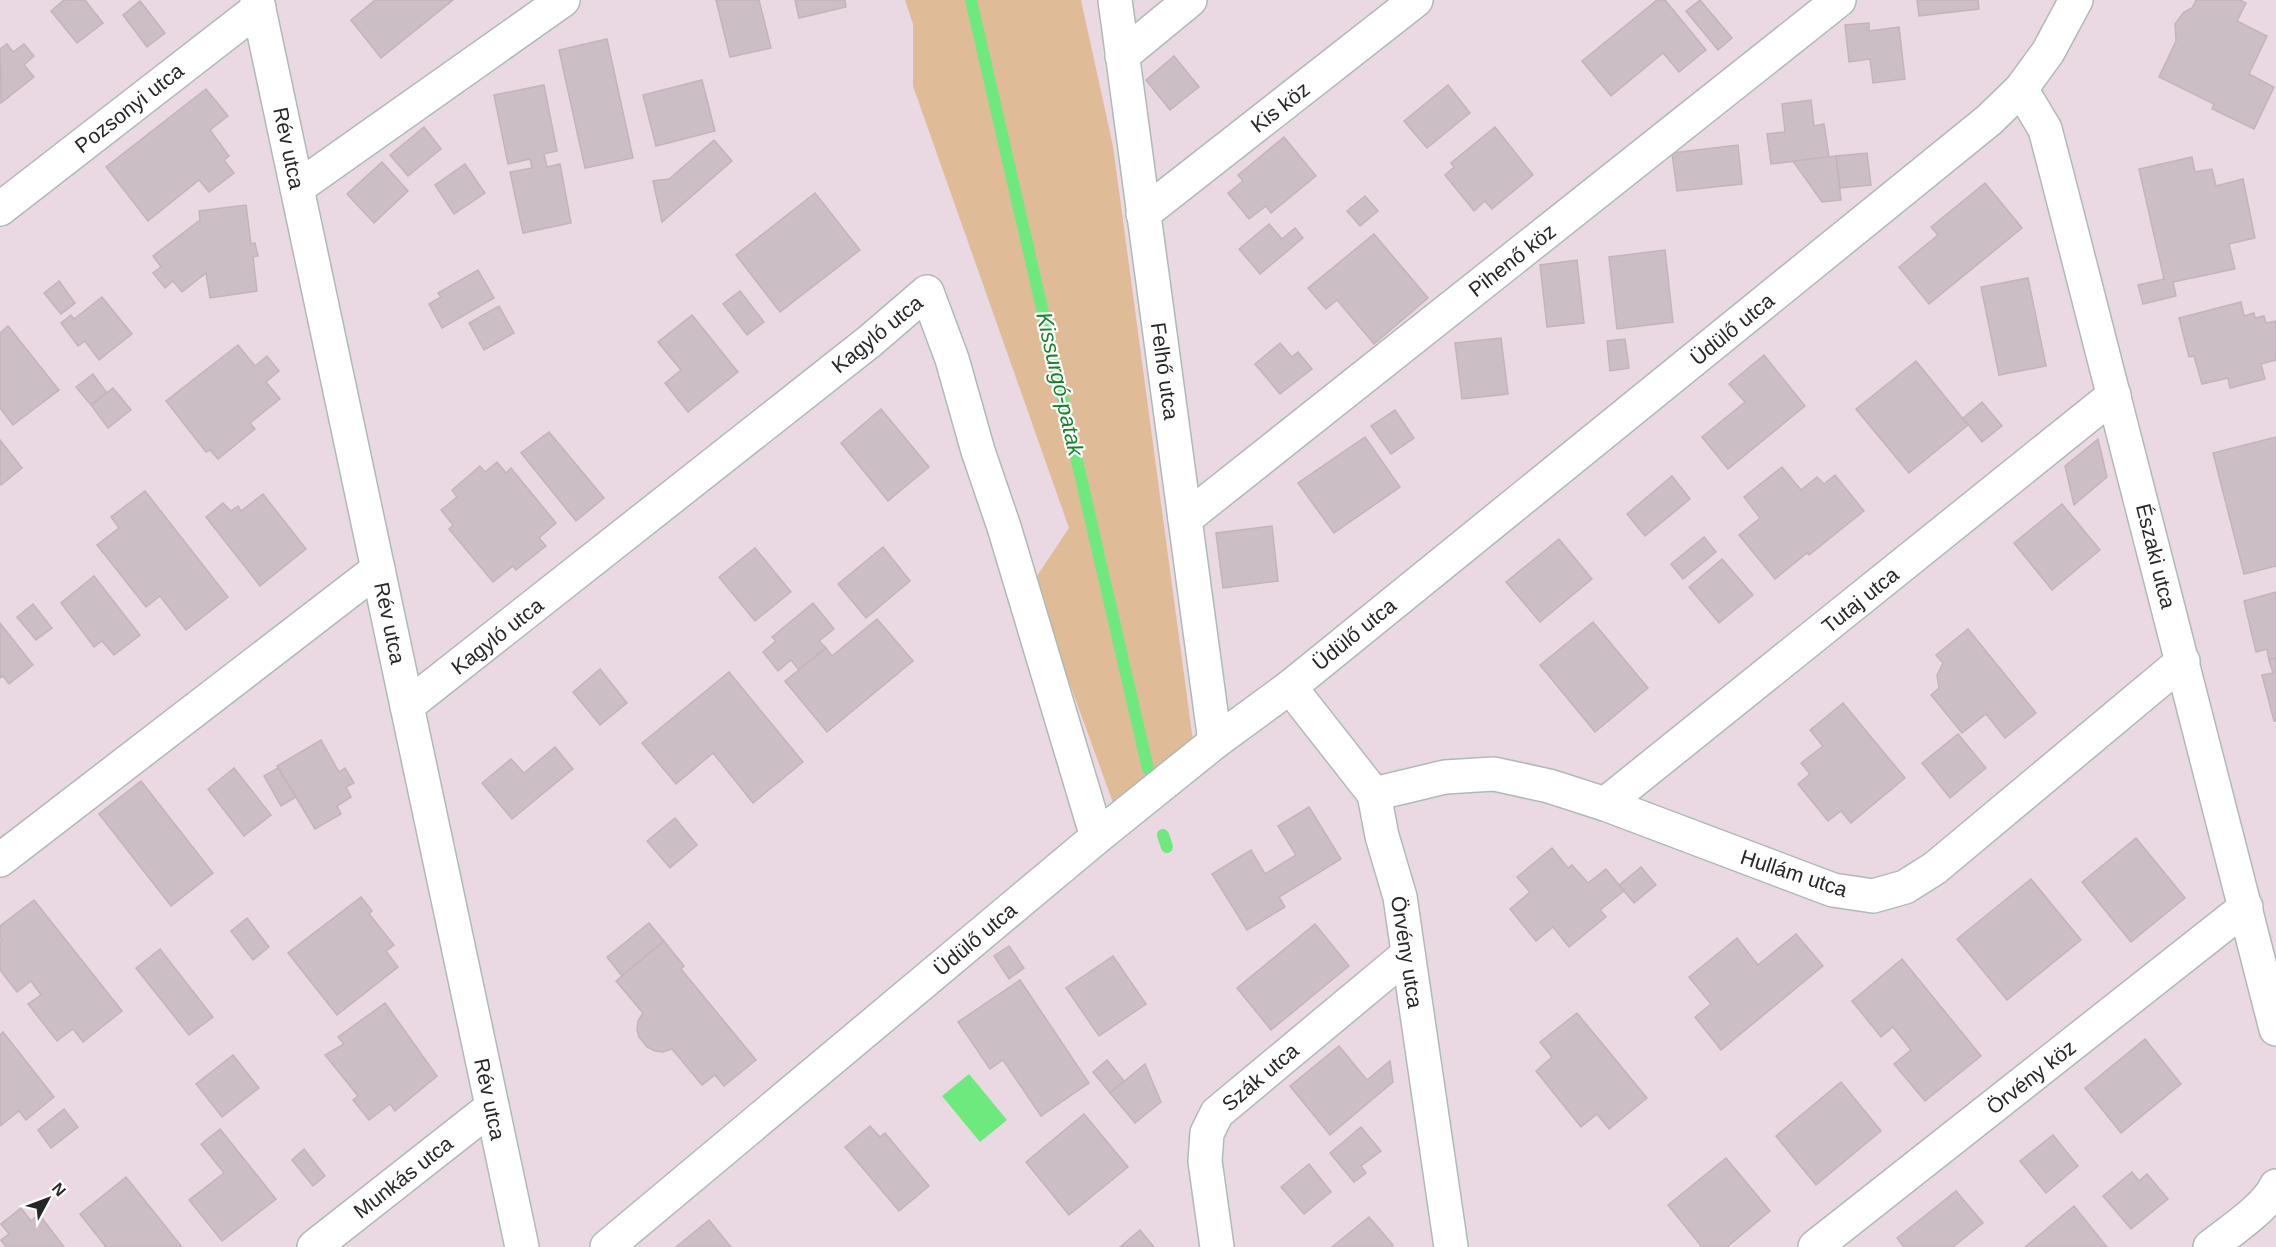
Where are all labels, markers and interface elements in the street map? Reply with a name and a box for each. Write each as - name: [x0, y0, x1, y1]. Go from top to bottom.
- street label: Pozsonyi utca: [70, 58, 188, 157]
- street label: Kis köz: [1246, 77, 1314, 137]
- street label: Rév utca: [269, 105, 309, 191]
- street label: Pihenő köz: [1464, 219, 1560, 301]
- street label: Üdülő utca: [1686, 288, 1778, 370]
- street label: Kagyló utca: [827, 290, 927, 377]
- water label: Kissurgó-patak: [1031, 310, 1089, 459]
- street label: Felhő utca: [1147, 321, 1183, 421]
- street label: Északi utca: [2132, 501, 2180, 611]
- street label: Tutaj utca: [1817, 562, 1903, 638]
- street label: Rév utca: [370, 580, 410, 666]
- street label: Kagyló utca: [447, 593, 548, 679]
- street label: Üdülő utca: [1308, 593, 1400, 675]
- street label: Hullám utca: [1738, 845, 1851, 901]
- street label: Örvény utca: [1387, 894, 1427, 1010]
- street label: Üdülő utca: [929, 898, 1021, 980]
- street label: Örvény köz: [1982, 1035, 2080, 1119]
- street label: Szák utca: [1217, 1038, 1303, 1115]
- street label: Rév utca: [470, 1056, 510, 1142]
- street label: Munkás utca: [349, 1131, 457, 1223]
- north arrow: [18, 1169, 78, 1229]
- text: N: [49, 1180, 69, 1199]

